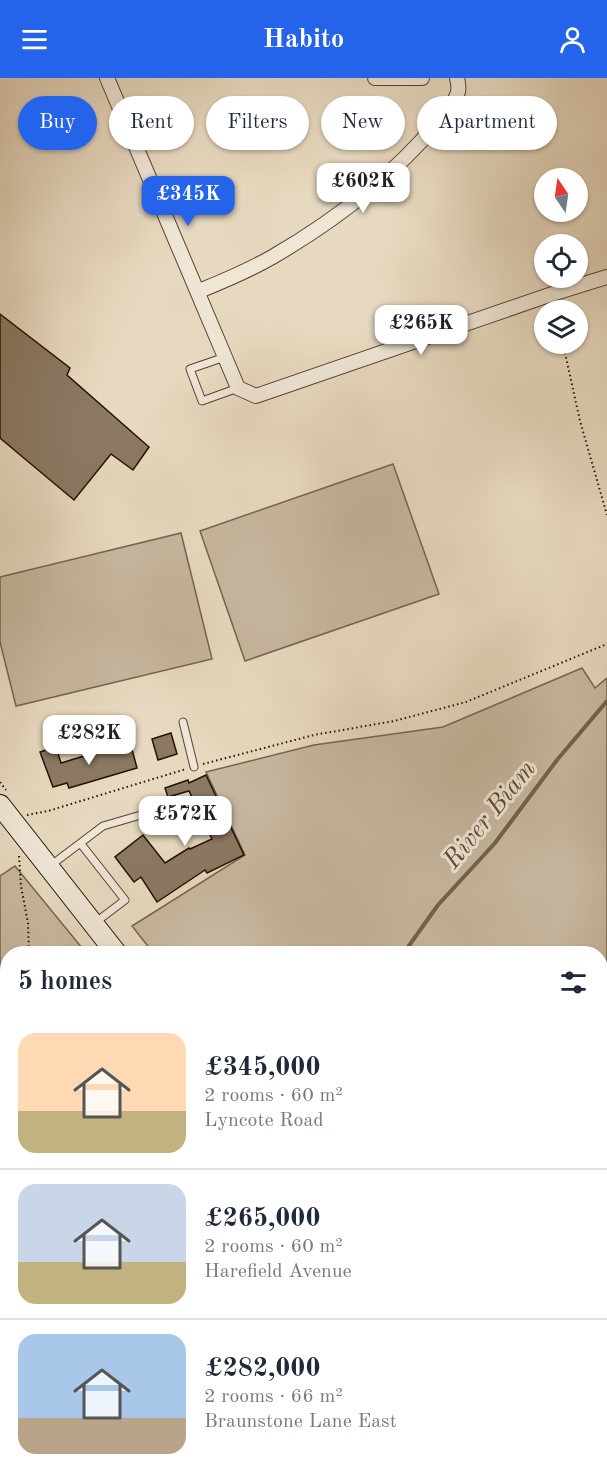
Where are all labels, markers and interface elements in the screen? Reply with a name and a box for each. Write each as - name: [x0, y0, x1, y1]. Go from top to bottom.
- icon: menu: [18, 23, 51, 56]
- icon: person: [556, 23, 589, 56]
- text: Habito: [263, 26, 344, 53]
- chip: Buy: [18, 96, 97, 150]
- chip: Rent: [109, 96, 194, 150]
- chip: Filters: [206, 96, 309, 150]
- chip: New: [321, 96, 405, 150]
- chip: Apartment: [417, 96, 557, 150]
- pin: £602K: [321, 163, 405, 214]
- north arrow: [534, 168, 588, 222]
- map controls: [534, 168, 588, 354]
- text: £602K: [331, 172, 395, 192]
- pin: £345K: [146, 176, 230, 227]
- text: £345K: [156, 185, 220, 205]
- button: locate: [534, 234, 588, 288]
- button: layers: [534, 300, 588, 354]
- pin: £265K: [379, 305, 463, 356]
- text: £265K: [389, 314, 453, 334]
- pin: £282K: [47, 715, 131, 766]
- text: £282K: [57, 724, 121, 744]
- water label: River Biam: [438, 756, 541, 875]
- pin: £572K: [143, 796, 227, 847]
- text: £572K: [153, 805, 217, 825]
- icon: filters: [557, 966, 590, 999]
- text: 5 homes: [18, 969, 112, 995]
- text: £345,000: [204, 1055, 320, 1081]
- icon: home: [66, 1057, 138, 1129]
- text: 2 rooms · 60 m²: [204, 1086, 343, 1106]
- text: Lyncote Road: [204, 1111, 324, 1131]
- text: £265,000: [204, 1206, 320, 1232]
- icon: home: [66, 1208, 138, 1280]
- text: 2 rooms · 60 m²: [204, 1237, 343, 1257]
- text: Harefield Avenue: [204, 1262, 352, 1282]
- text: £282,000: [204, 1356, 320, 1382]
- icon: home: [66, 1358, 138, 1430]
- text: 2 rooms · 66 m²: [204, 1387, 343, 1407]
- text: Braunstone Lane East: [204, 1412, 397, 1432]

